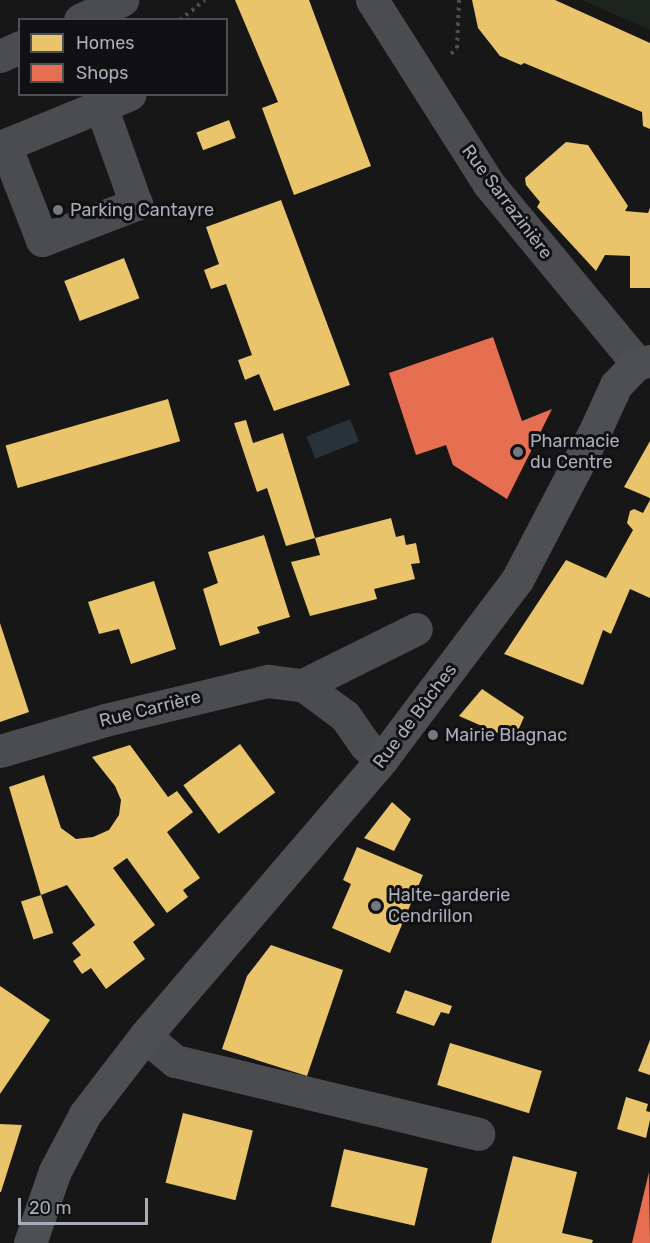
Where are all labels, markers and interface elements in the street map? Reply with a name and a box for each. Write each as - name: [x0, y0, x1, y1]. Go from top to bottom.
- legend: [18, 18, 228, 96]
- text: Homes: [76, 32, 134, 54]
- text: Shops: [76, 62, 128, 84]
- street label: Rue Sarrazinière: [457, 141, 557, 263]
- place label: Parking Cantayre: [70, 199, 214, 221]
- marker: Parking Cantayre: [51, 203, 65, 217]
- place label: Pharmacie du Centre: [530, 431, 620, 474]
- marker: Pharmacie du Centre: [511, 445, 525, 459]
- street label: Rue de Bûches: [369, 659, 461, 773]
- street label: Rue Carrière: [97, 686, 203, 732]
- place label: Mairie Blagnac: [445, 724, 567, 746]
- marker: Mairie Blagnac: [426, 728, 440, 742]
- place label: Halte-garderie Cendrillon: [388, 885, 510, 928]
- marker: Halte-garderie Cendrillon: [369, 899, 383, 913]
- scale bar: [21, 1186, 152, 1224]
- text: 20 m: [29, 1197, 71, 1219]

